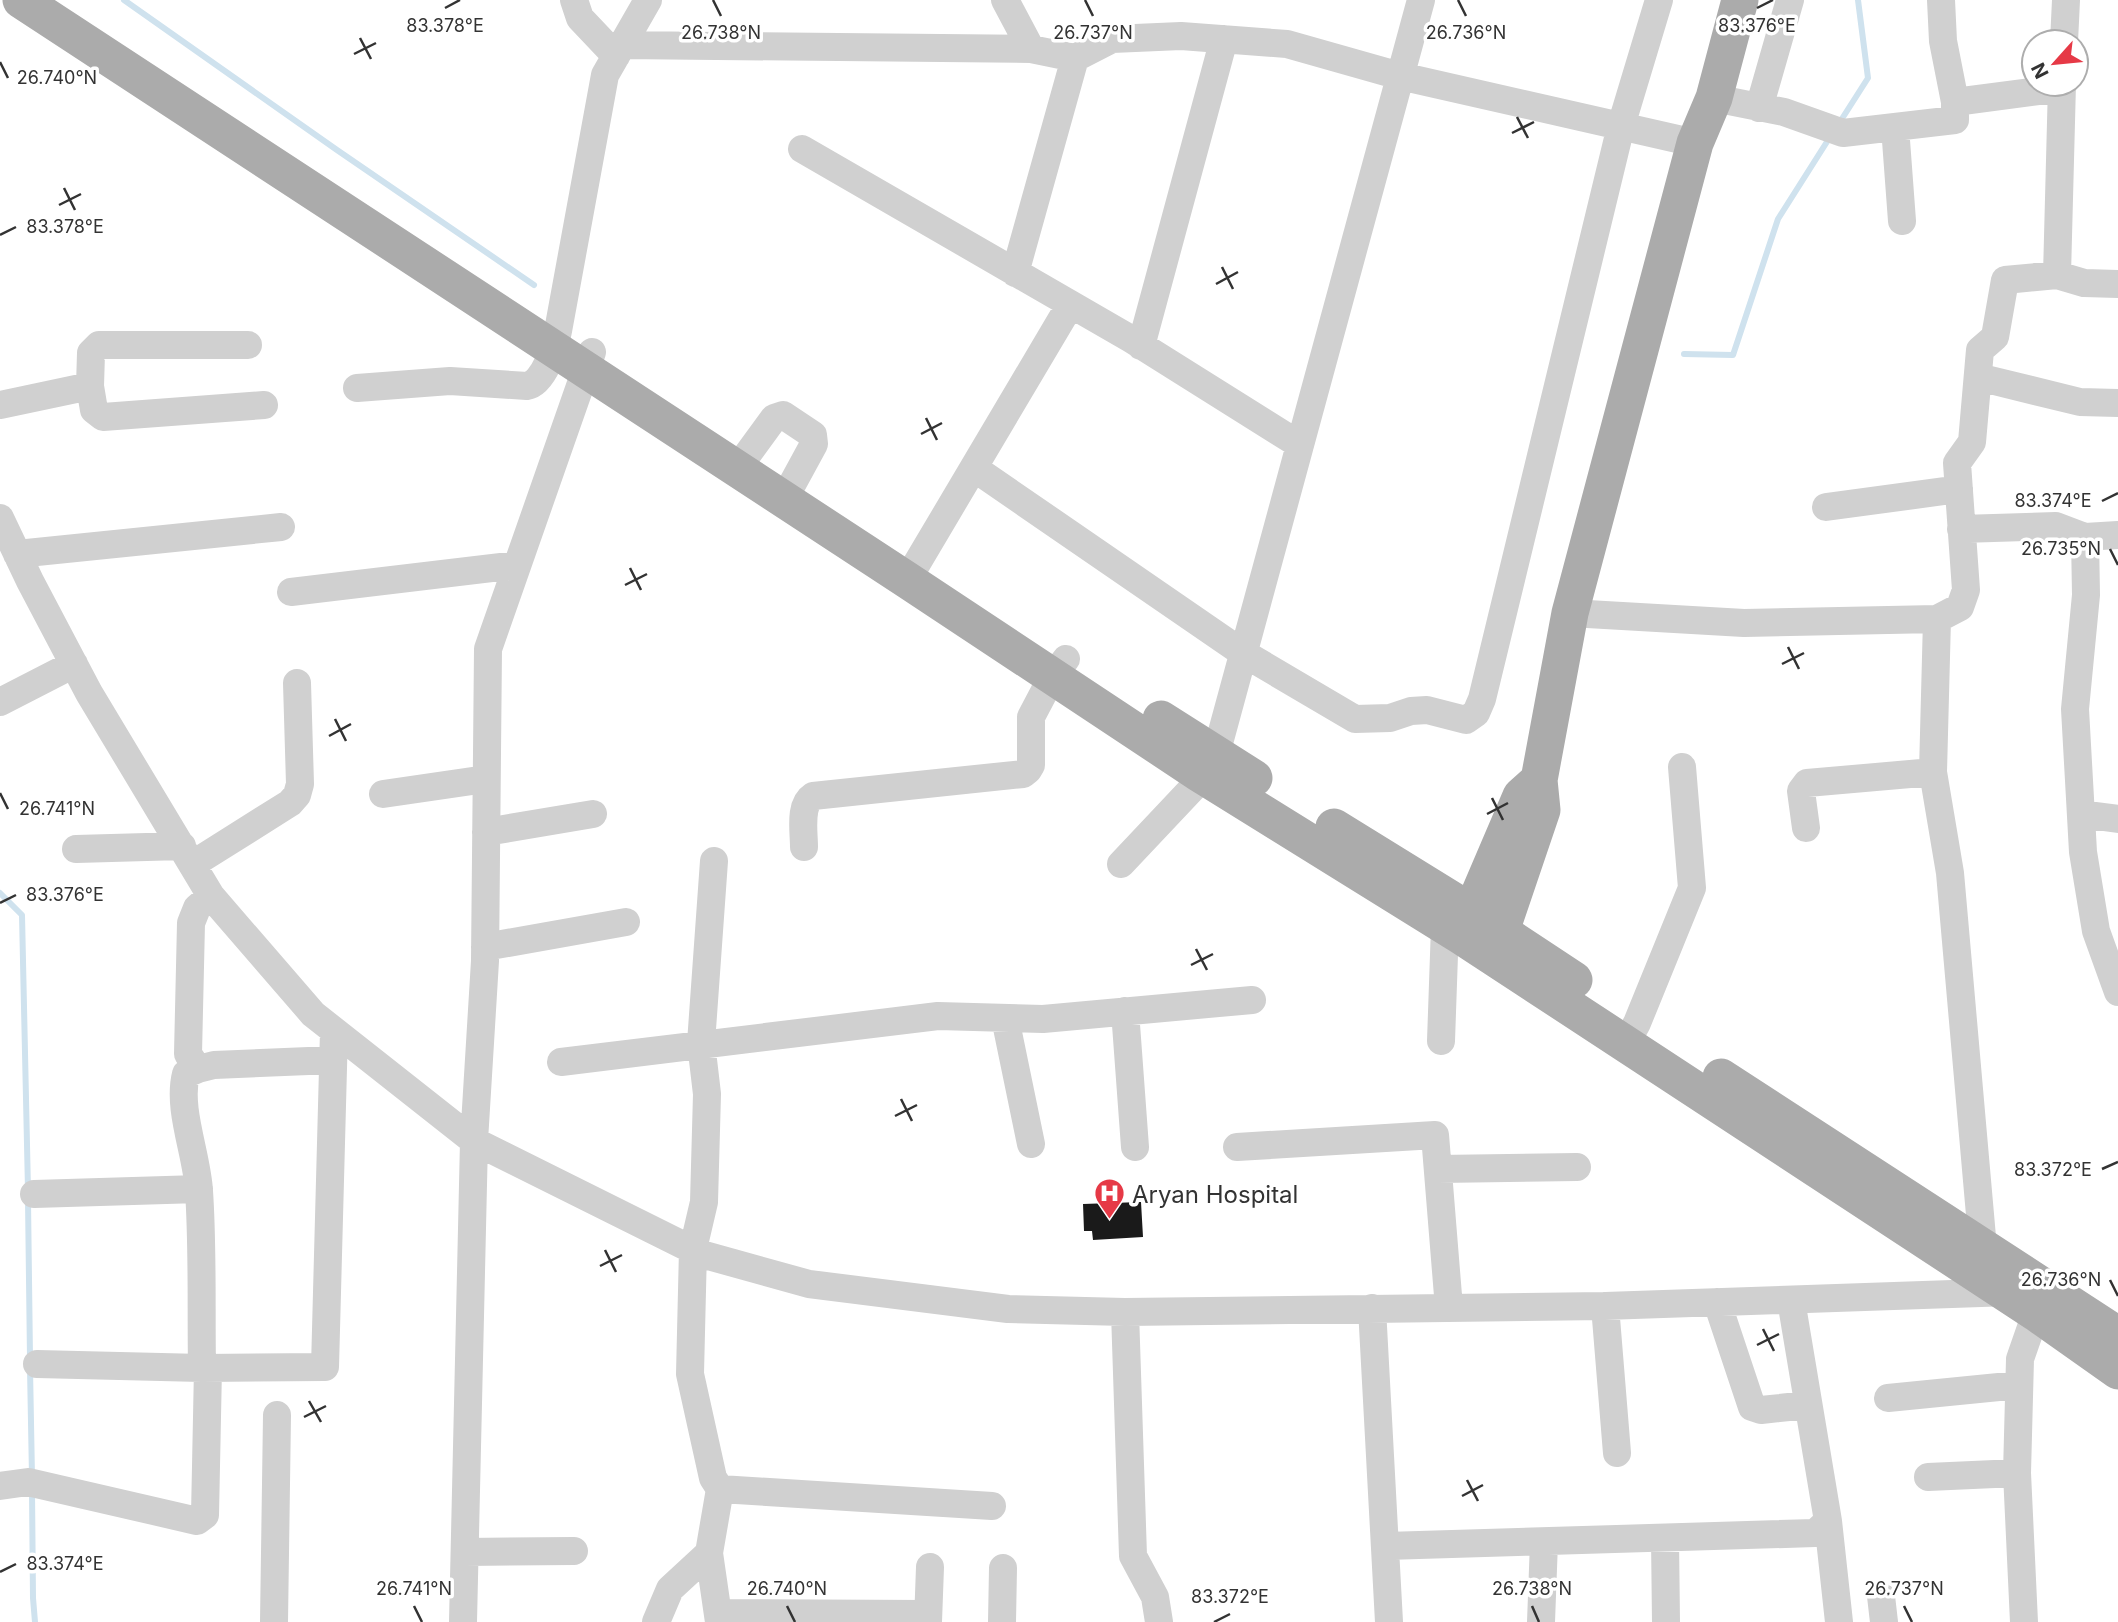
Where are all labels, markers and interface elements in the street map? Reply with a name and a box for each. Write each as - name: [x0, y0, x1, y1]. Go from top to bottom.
- text: 83.378°E: [406, 15, 484, 36]
- text: 83.376°E: [1718, 15, 1796, 36]
- text: 26.738°N: [681, 22, 761, 43]
- text: 26.737°N: [1053, 22, 1133, 43]
- text: 26.736°N: [1426, 22, 1506, 43]
- north arrow: [2020, 28, 2090, 98]
- text: N: [2027, 59, 2054, 82]
- text: 26.740°N: [17, 67, 97, 88]
- text: 83.378°E: [26, 216, 104, 237]
- text: 83.374°E: [2014, 490, 2092, 511]
- text: 26.735°N: [2021, 538, 2101, 559]
- text: 26.741°N: [19, 798, 95, 819]
- text: 83.376°E: [26, 884, 104, 905]
- text: 83.372°E: [2014, 1159, 2092, 1180]
- hospital icon: Aryan Hospital: [1092, 1177, 1126, 1221]
- place label: Aryan Hospital: [1132, 1180, 1298, 1209]
- text: 26.736°N: [2021, 1269, 2101, 1290]
- text: 83.374°E: [26, 1553, 104, 1574]
- text: 26.741°N: [376, 1578, 452, 1599]
- text: 26.740°N: [747, 1578, 827, 1599]
- text: 26.738°N: [1492, 1578, 1572, 1599]
- text: 26.737°N: [1864, 1578, 1944, 1599]
- text: 83.372°E: [1191, 1586, 1269, 1607]

